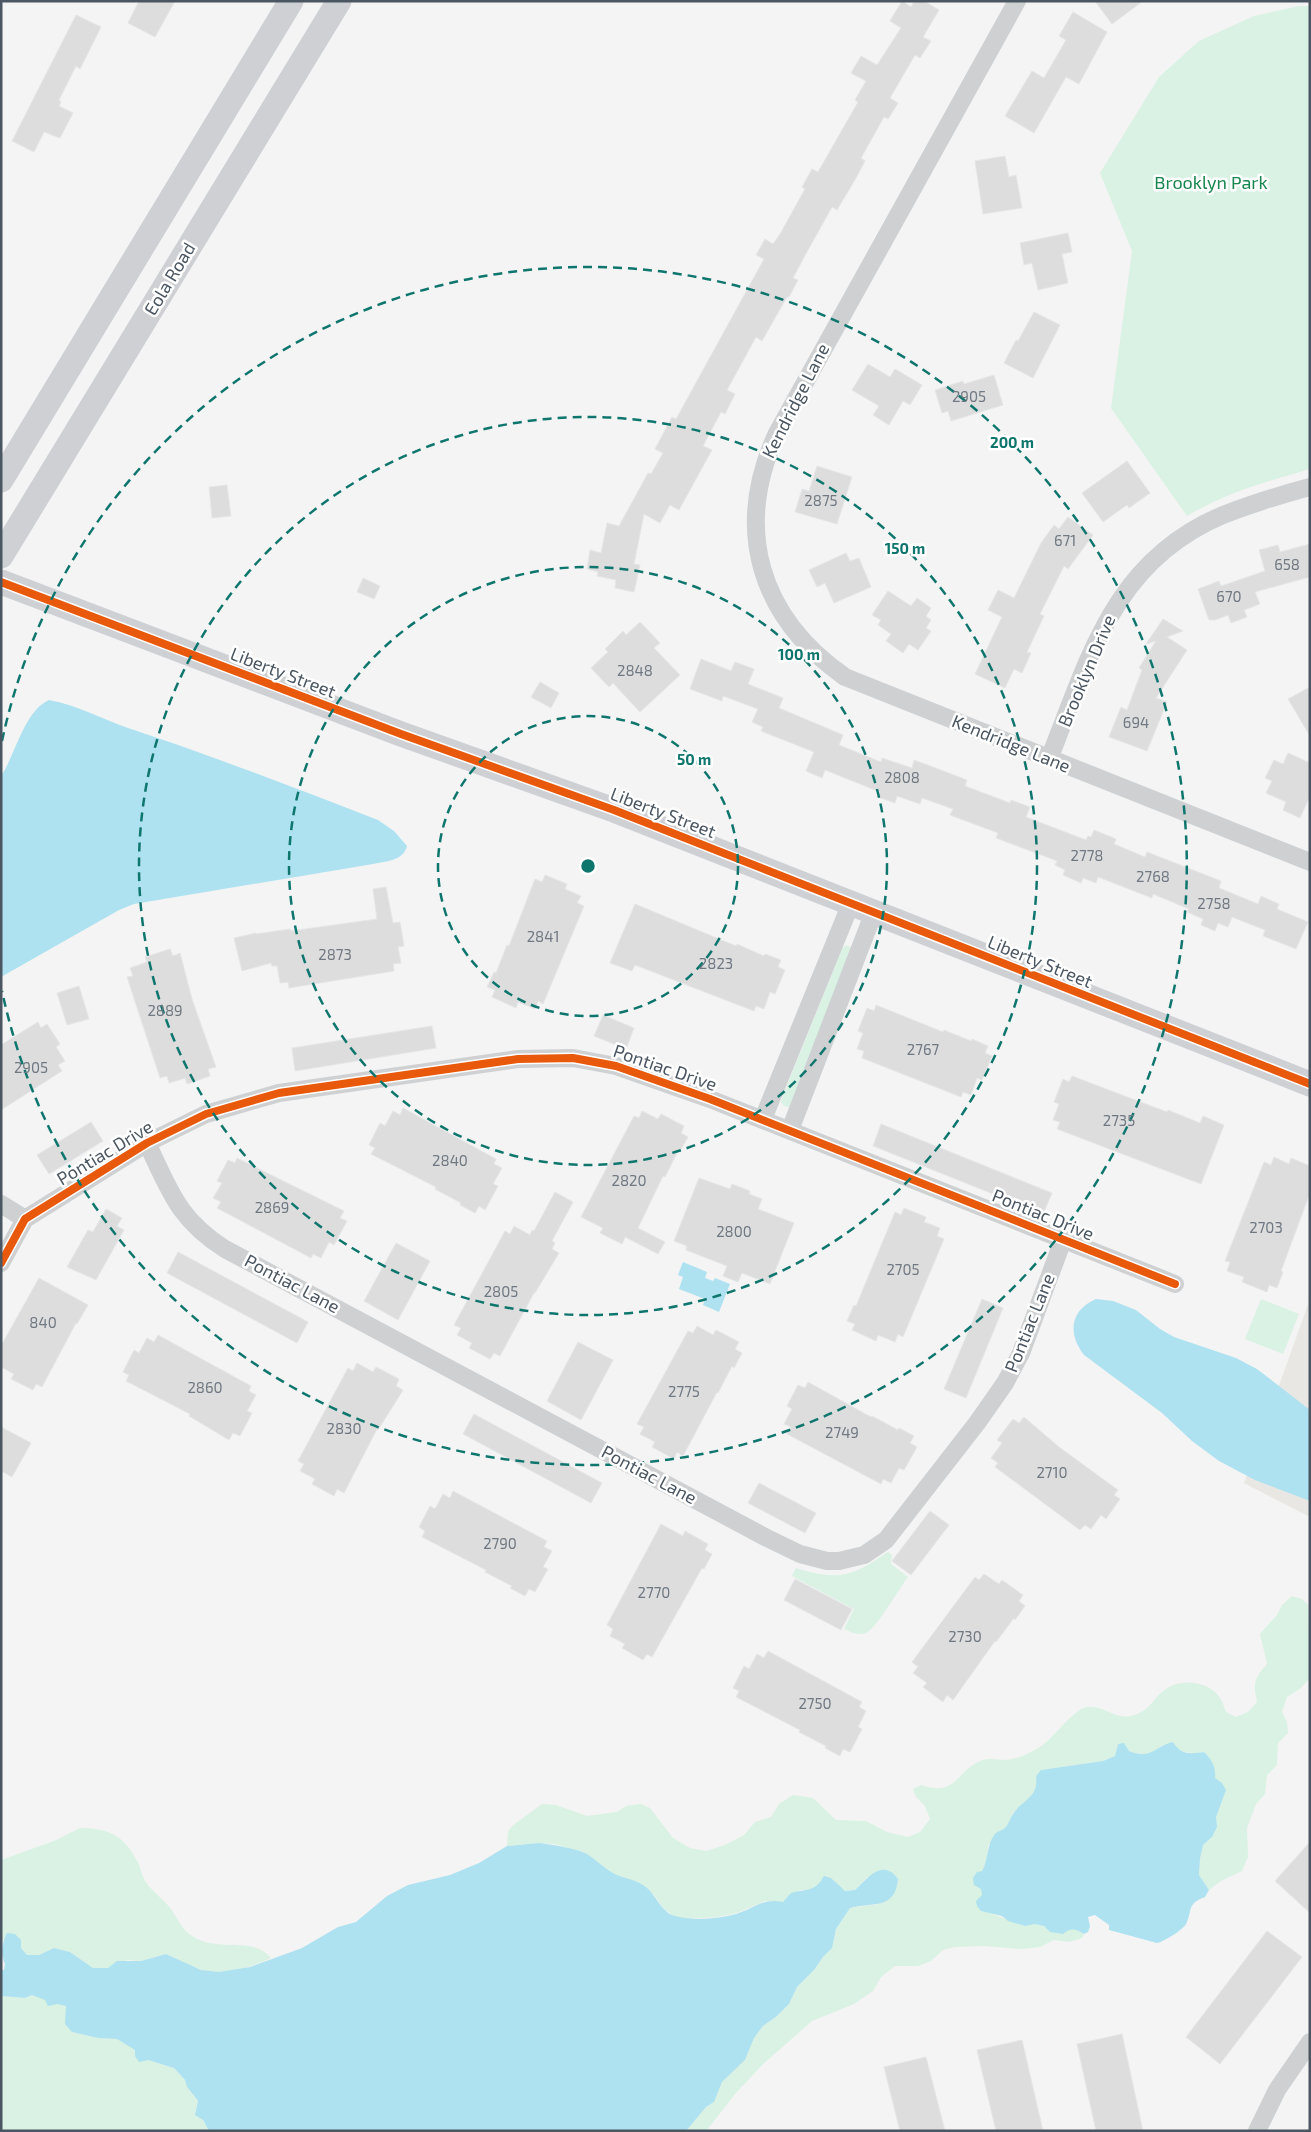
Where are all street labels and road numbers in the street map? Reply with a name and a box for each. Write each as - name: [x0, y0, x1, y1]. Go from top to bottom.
- street label: Eola Road: [139, 238, 199, 319]
- street label: Kendridge Lane: [757, 340, 833, 462]
- street label: Brooklyn Drive: [1053, 611, 1120, 730]
- street label: Liberty Street: [228, 642, 339, 702]
- street label: Kendridge Lane: [949, 709, 1074, 777]
- street label: Liberty Street: [608, 782, 719, 842]
- street label: Liberty Street: [985, 930, 1096, 992]
- street label: Pontiac Drive: [611, 1039, 720, 1095]
- street label: Pontiac Drive: [53, 1115, 156, 1189]
- street label: Pontiac Drive: [989, 1184, 1098, 1244]
- street label: Pontiac Lane: [241, 1249, 344, 1317]
- street label: Pontiac Lane: [999, 1270, 1059, 1375]
- street label: Pontiac Lane: [598, 1440, 701, 1508]

